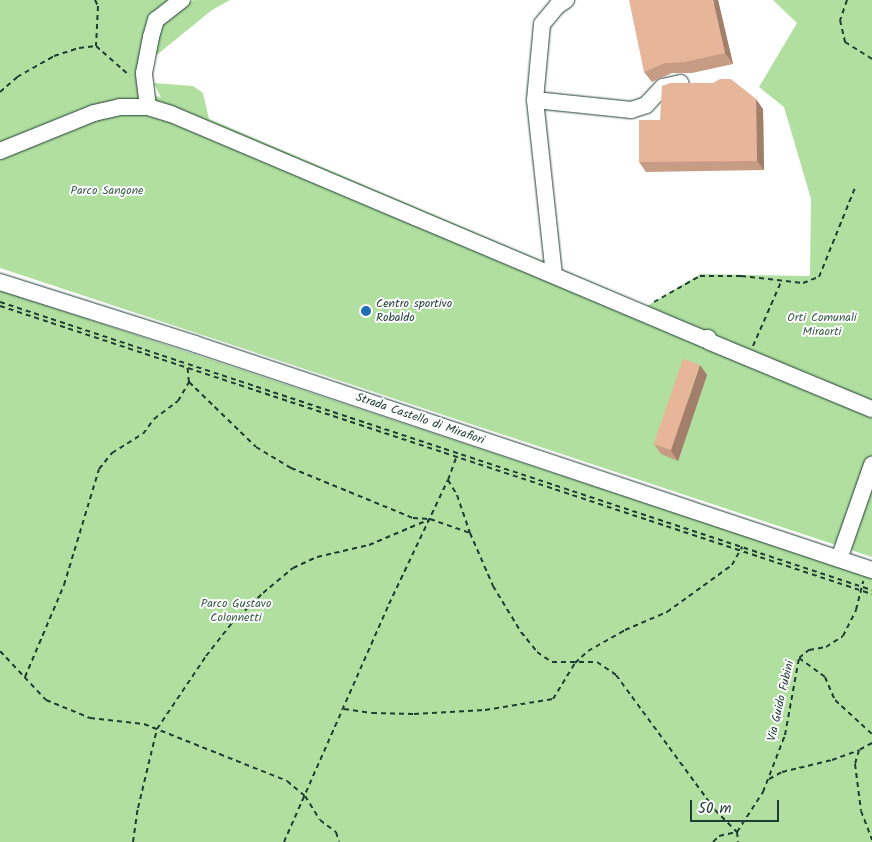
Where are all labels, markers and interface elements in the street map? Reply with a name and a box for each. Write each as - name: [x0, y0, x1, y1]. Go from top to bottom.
- park label: Parco Sangone: [70, 184, 144, 198]
- place label: Centro sportivo Robaldo: [376, 297, 452, 325]
- marker: Centro sportivo Robaldo: [360, 305, 372, 317]
- park label: Orti Comunali Miraorti: [787, 311, 857, 339]
- street label: Strada Castello di Mirafiori: [354, 390, 486, 448]
- park label: Parco Gustavo Colonnetti: [201, 597, 271, 625]
- street label: Via Guido Fubini: [765, 659, 797, 743]
- scale bar: [692, 790, 781, 822]
- text: 50 m: [698, 797, 732, 821]

